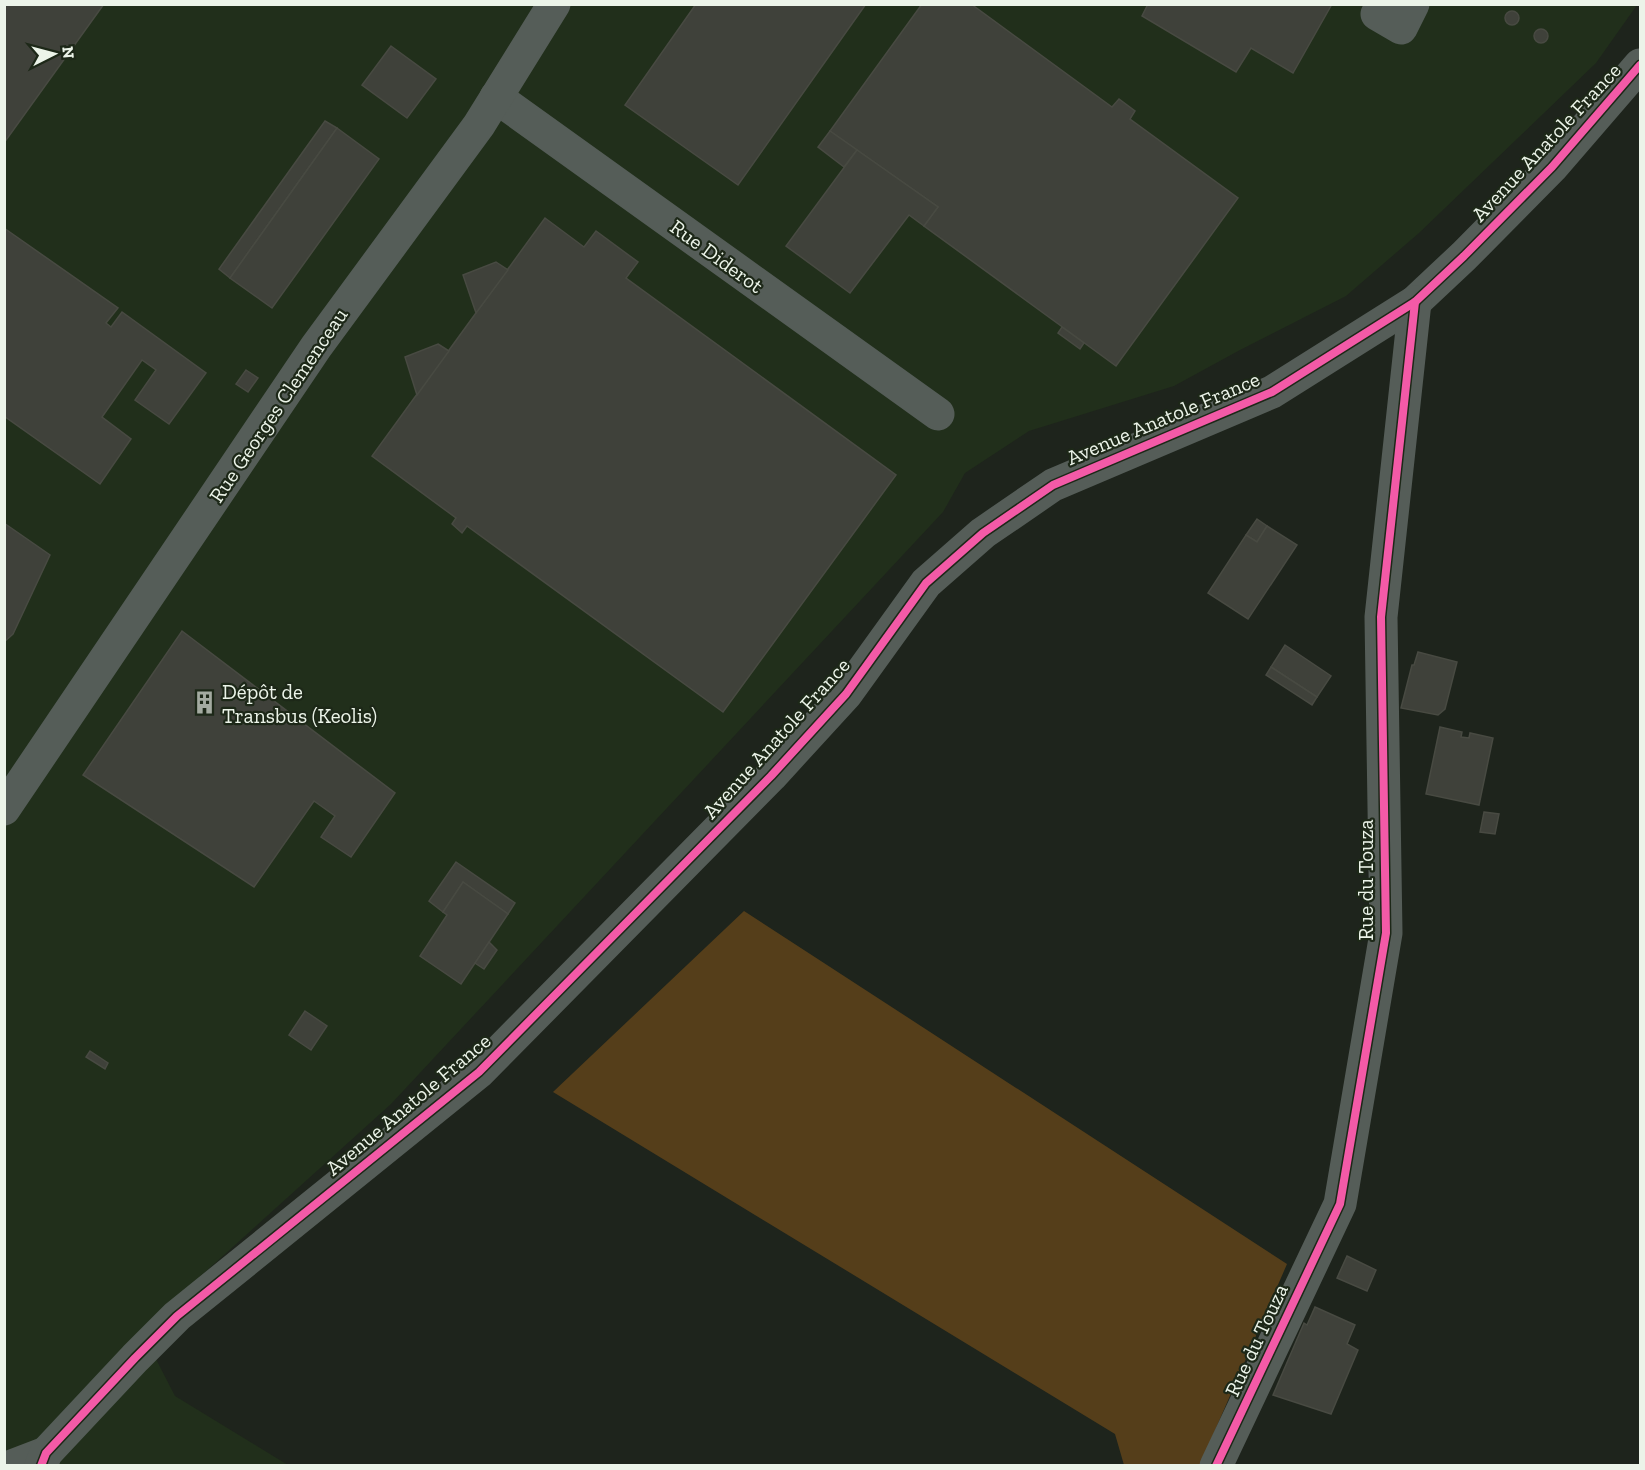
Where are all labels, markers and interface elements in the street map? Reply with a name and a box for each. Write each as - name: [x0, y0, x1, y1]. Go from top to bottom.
- north arrow: [24, 24, 84, 84]
- text: N: [58, 45, 79, 60]
- street label: Avenue Anatole France: [1466, 57, 1626, 226]
- street label: Rue Diderot: [666, 214, 769, 298]
- street label: Rue Georges Clemenceau: [204, 303, 353, 507]
- street label: Avenue Anatole France: [1063, 366, 1264, 470]
- street label: Avenue Anatole France: [697, 652, 855, 823]
- place label: Dépôt de Transbus (Keolis): [222, 679, 377, 728]
- building icon: Dépôt de Transbus (Keolis): [191, 690, 217, 716]
- street label: Rue du Touza: [1353, 819, 1378, 941]
- street label: Avenue Anatole France: [320, 1028, 496, 1180]
- street label: Rue du Touza: [1219, 1280, 1293, 1400]

